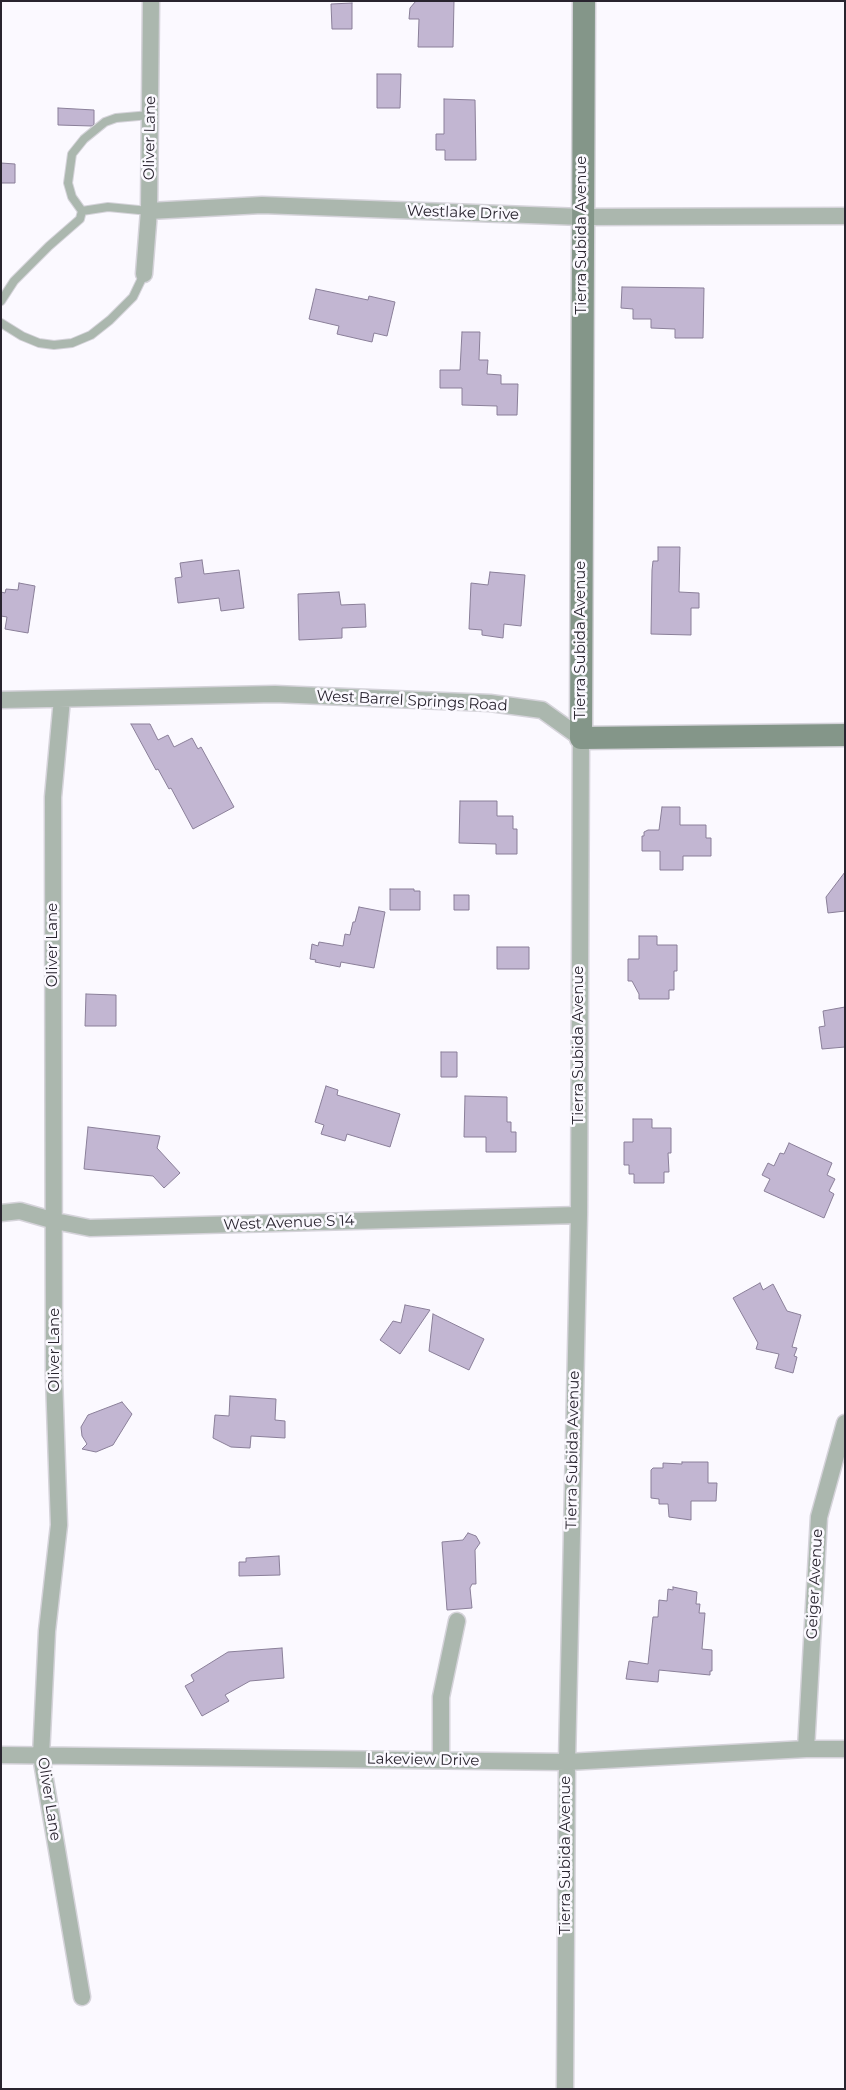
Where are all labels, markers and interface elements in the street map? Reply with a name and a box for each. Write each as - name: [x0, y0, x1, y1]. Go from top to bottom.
- street label: Oliver Lane: [140, 96, 160, 180]
- street label: Tierra Subida Avenue: [573, 156, 591, 314]
- street label: Westlake Drive: [407, 202, 519, 224]
- street label: Tierra Subida Avenue: [572, 561, 590, 719]
- street label: West Barrel Springs Road: [316, 687, 508, 715]
- street label: Oliver Lane: [44, 903, 62, 987]
- street label: Tierra Subida Avenue: [570, 966, 588, 1124]
- street label: West Avenue S 14: [223, 1212, 355, 1234]
- street label: Oliver Lane: [46, 1308, 64, 1392]
- street label: Tierra Subida Avenue: [563, 1370, 583, 1530]
- street label: Geiger Avenue: [803, 1528, 827, 1640]
- street label: Lakeview Drive: [366, 1750, 480, 1770]
- street label: Oliver Lane: [34, 1756, 64, 1842]
- street label: Tierra Subida Avenue: [557, 1776, 575, 1934]

